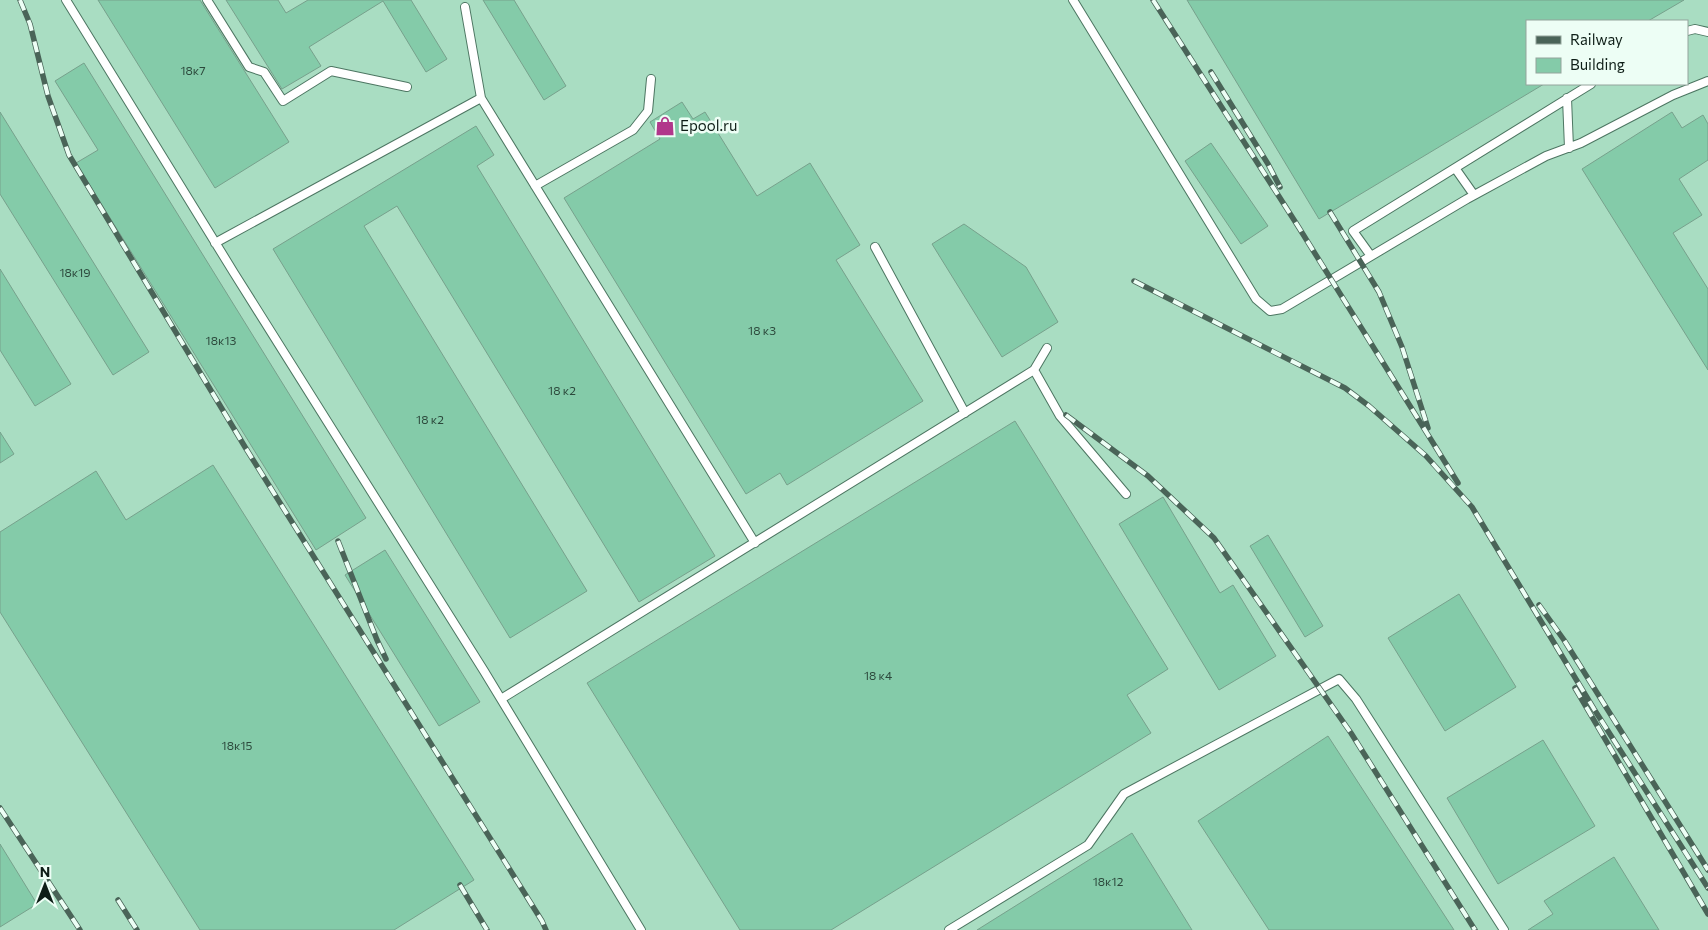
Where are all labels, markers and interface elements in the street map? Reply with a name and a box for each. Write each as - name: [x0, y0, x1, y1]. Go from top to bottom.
- legend: [1526, 20, 1688, 85]
- text: Railway: [1570, 30, 1623, 48]
- text: Building: [1570, 55, 1625, 73]
- house number: 18к7: [180, 63, 206, 77]
- shop icon: Epool.ru: [654, 115, 676, 137]
- place label: Epool.ru: [680, 116, 737, 134]
- house number: 18к19: [59, 265, 91, 279]
- house number: 18 к3: [748, 323, 776, 337]
- house number: 18к13: [206, 333, 237, 347]
- house number: 18 к2: [548, 383, 576, 397]
- house number: 18 к2: [416, 412, 444, 426]
- house number: 18 к4: [864, 668, 892, 682]
- house number: 18к15: [222, 738, 253, 752]
- north arrow: [20, 860, 70, 910]
- text: N: [40, 863, 50, 880]
- house number: 18к12: [1093, 874, 1124, 888]

